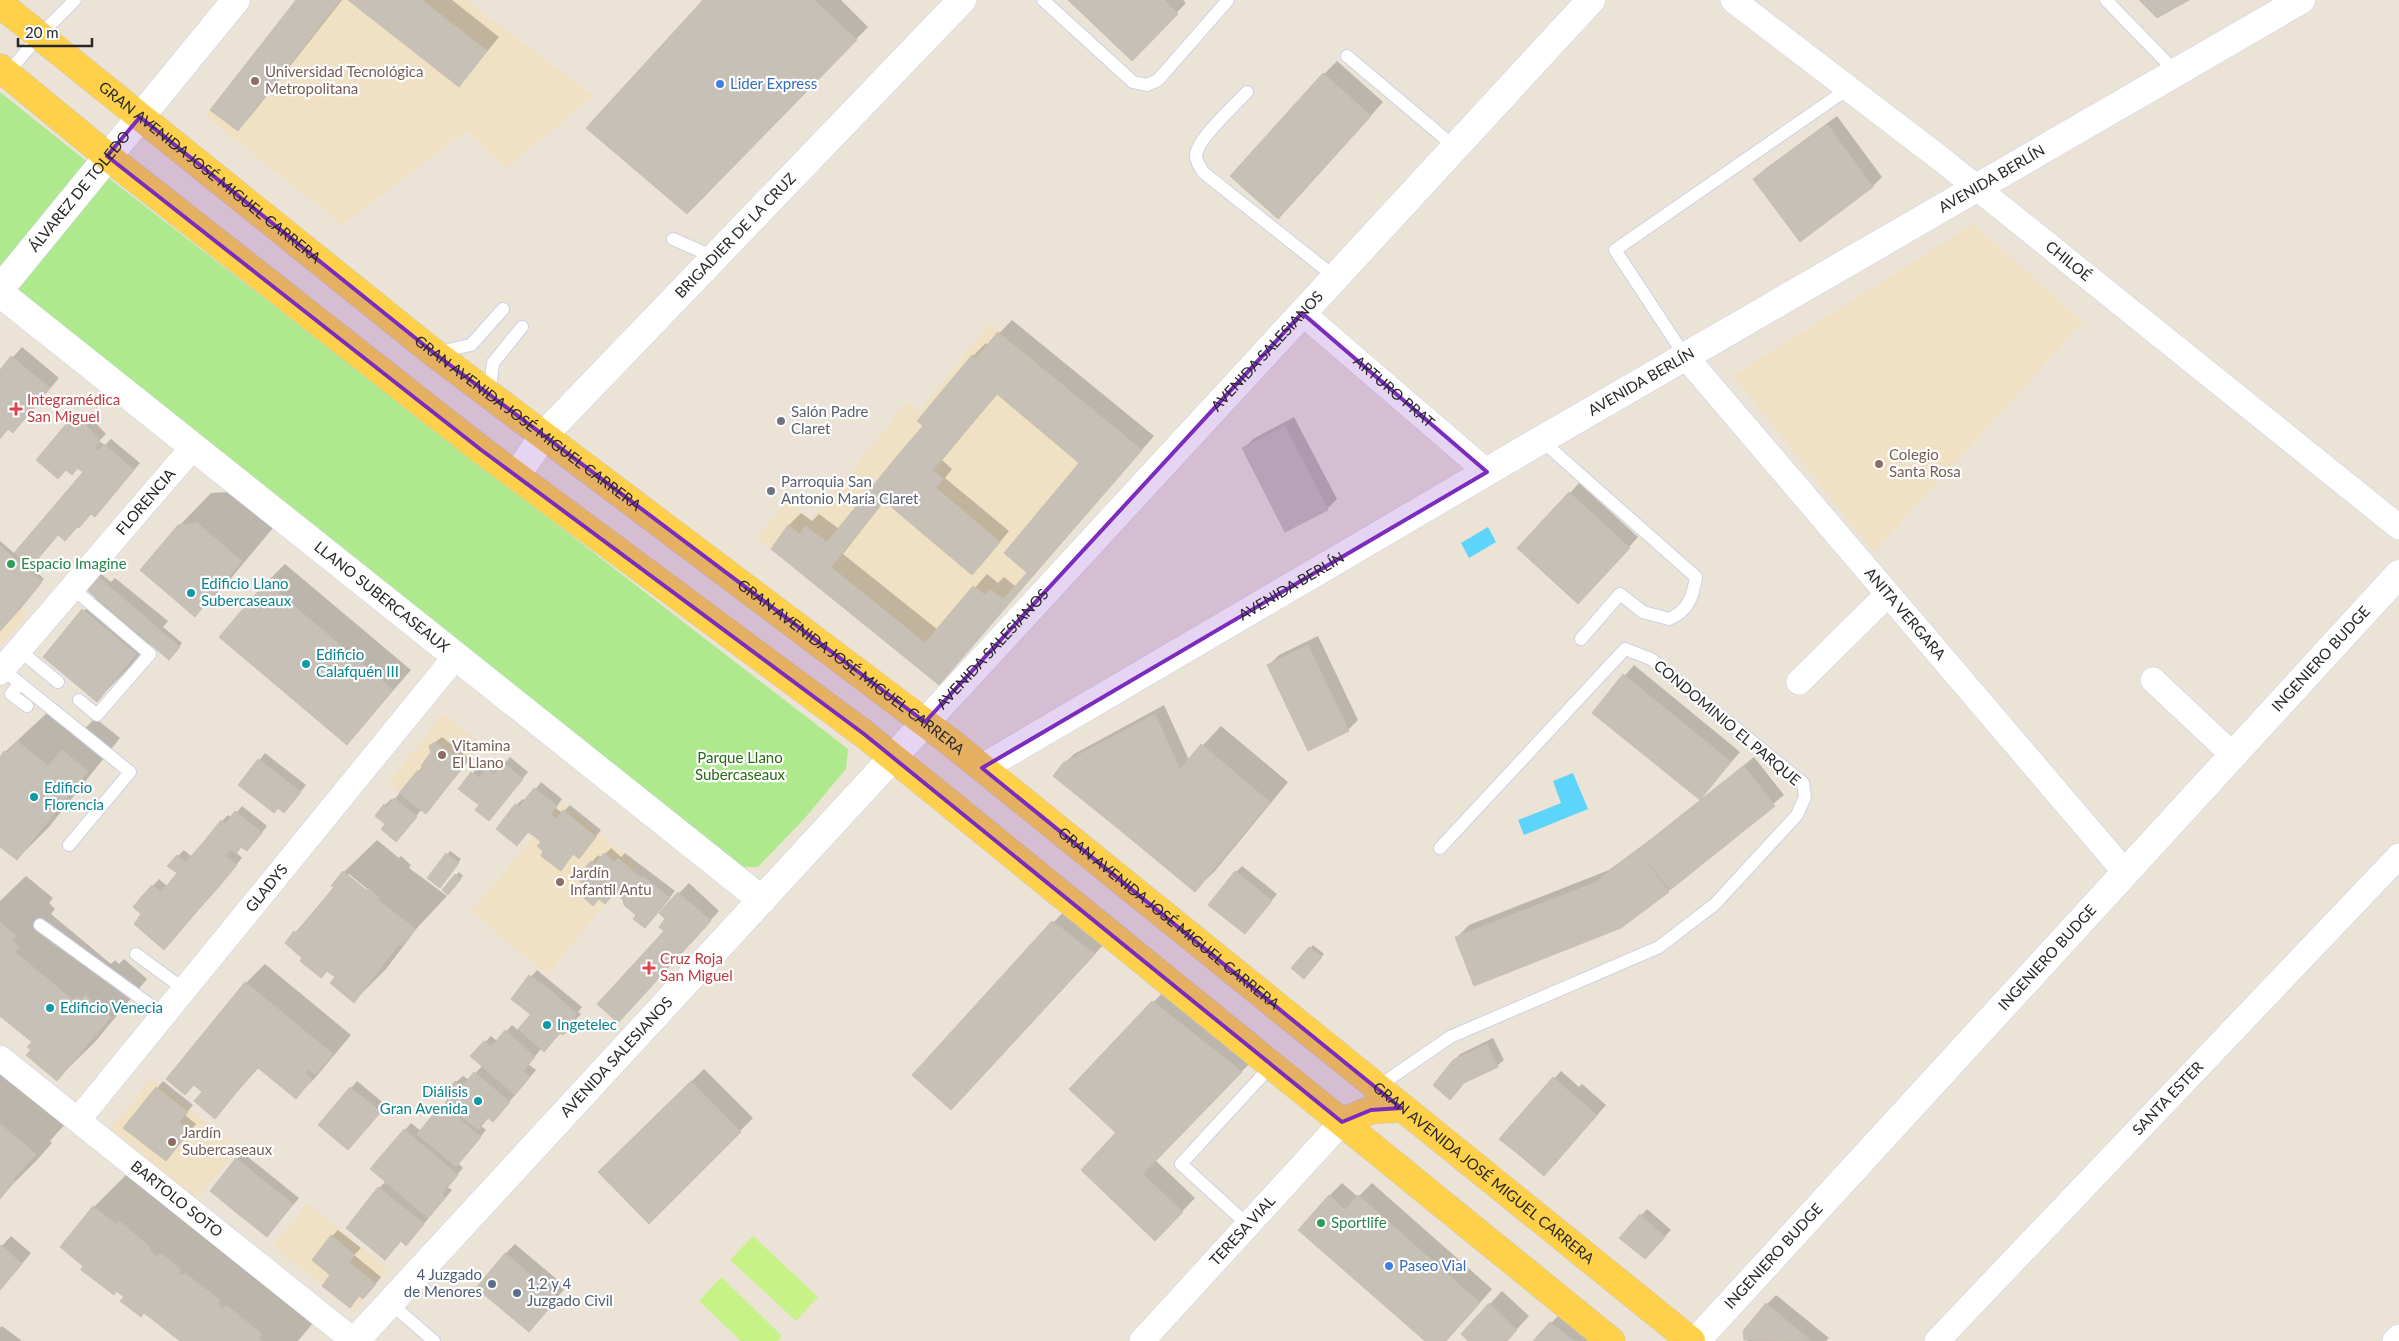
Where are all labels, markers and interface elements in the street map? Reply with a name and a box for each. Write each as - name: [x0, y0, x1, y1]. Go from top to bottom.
- scale bar: [18, 15, 91, 47]
- text: 20 m: [25, 23, 59, 41]
- place label: Universidad Tecnológica Metropolitana: [265, 62, 423, 97]
- place label: Lider Express: [730, 74, 817, 92]
- marker: Universidad Tecnológica Metropolitana: [249, 75, 261, 87]
- street label: GRAN AVENIDA JOSÉ MIGUEL CARRERA: [96, 77, 325, 267]
- marker: Lider Express: [714, 78, 726, 90]
- street label: ÁLVAREZ DE TOLEDO: [24, 127, 134, 255]
- street label: AVENIDA BERLÍN: [1935, 140, 2048, 216]
- street label: BRIGADIER DE LA CRUZ: [671, 169, 799, 301]
- street label: CHILOÉ: [2042, 237, 2095, 284]
- street label: AVENIDA SALESIANOS: [1207, 287, 1326, 414]
- street label: GRAN AVENIDA JOSÉ MIGUEL CARRERA: [411, 331, 646, 514]
- street label: AVENIDA BERLÍN: [1585, 343, 1697, 419]
- street label: ARTURO PRAT: [1350, 351, 1439, 431]
- place label: Integramédica San Miguel: [27, 390, 120, 425]
- marker: Integramédica San Miguel: [9, 402, 23, 416]
- place label: Salón Padre Claret: [791, 402, 869, 437]
- marker: Salón Padre Claret: [775, 415, 787, 427]
- place label: Colegio Santa Rosa: [1889, 445, 1961, 480]
- marker: Colegio Santa Rosa: [1873, 458, 1885, 470]
- street label: FLORENCIA: [112, 464, 179, 538]
- place label: Parroquia San Antonio María Claret: [781, 472, 919, 507]
- marker: Parroquia San Antonio María Claret: [765, 485, 777, 497]
- street label: LLANO SUBERCASEAUX: [311, 537, 454, 656]
- street label: AVENIDA BERLÍN: [1235, 547, 1347, 623]
- place label: Espacio Imagine: [21, 554, 127, 572]
- marker: Espacio Imagine: [5, 558, 17, 570]
- street label: ANITA VERGARA: [1861, 564, 1951, 664]
- place label: Edificio Llano Subercaseaux: [201, 574, 292, 609]
- street label: GRAN AVENIDA JOSÉ MIGUEL CARRERA: [735, 575, 969, 758]
- street label: AVENIDA SALESIANOS: [932, 585, 1052, 712]
- marker: Edificio Llano Subercaseaux: [185, 587, 197, 599]
- street label: INGENIERO BUDGE: [2267, 602, 2373, 715]
- place label: Edificio Calafquén III: [316, 645, 399, 680]
- street label: CONDOMINIO EL PARQUE: [1651, 656, 1804, 789]
- marker: Edificio Calafquén III: [300, 658, 312, 670]
- place label: Vitamina El Llano: [452, 736, 510, 771]
- park label: Parque Llano Subercaseaux: [695, 748, 786, 783]
- marker: Vitamina El Llano: [436, 749, 448, 761]
- place label: Edificio Florencia: [44, 778, 104, 813]
- marker: Edificio Florencia: [28, 791, 40, 803]
- street label: GRAN AVENIDA JOSÉ MIGUEL CARRERA: [1055, 823, 1284, 1013]
- street label: GLADYS: [241, 860, 291, 915]
- place label: Jardín Infantil Antu: [570, 863, 652, 898]
- marker: Jardín Infantil Antu: [554, 876, 566, 888]
- street label: INGENIERO BUDGE: [1994, 901, 2099, 1013]
- place label: Cruz Roja San Miguel: [660, 949, 733, 984]
- marker: Cruz Roja San Miguel: [642, 961, 656, 975]
- street label: AVENIDA SALESIANOS: [556, 993, 676, 1120]
- place label: Edificio Venecia: [60, 998, 163, 1016]
- marker: Edificio Venecia: [44, 1002, 56, 1014]
- place label: Ingetelec: [557, 1015, 617, 1033]
- marker: Ingetelec: [541, 1019, 553, 1031]
- street label: SANTA ESTER: [2128, 1057, 2207, 1138]
- street label: GRAN AVENIDA JOSÉ MIGUEL CARRERA: [1370, 1077, 1599, 1268]
- place label: Diálisis Gran Avenida: [380, 1082, 468, 1117]
- marker: Diálisis Gran Avenida: [472, 1095, 484, 1107]
- place label: Jardín Subercaseaux: [182, 1123, 273, 1158]
- marker: Jardín Subercaseaux: [166, 1136, 178, 1148]
- street label: BARTOLO SOTO: [128, 1156, 227, 1240]
- street label: TERESA VIAL: [1205, 1191, 1279, 1269]
- street label: INGENIERO BUDGE: [1720, 1199, 1826, 1312]
- place label: Sportlife: [1331, 1213, 1387, 1231]
- marker: Sportlife: [1315, 1217, 1327, 1229]
- place label: Paseo Vial: [1399, 1256, 1466, 1274]
- marker: Paseo Vial: [1383, 1260, 1395, 1272]
- place label: 4 Juzgado de Menores: [404, 1265, 482, 1300]
- place label: 1,2 y 4 Juzgado Civil: [527, 1274, 613, 1309]
- marker: 4 Juzgado de Menores: [486, 1278, 498, 1290]
- marker: 1,2 y 4 Juzgado Civil: [511, 1287, 523, 1299]

